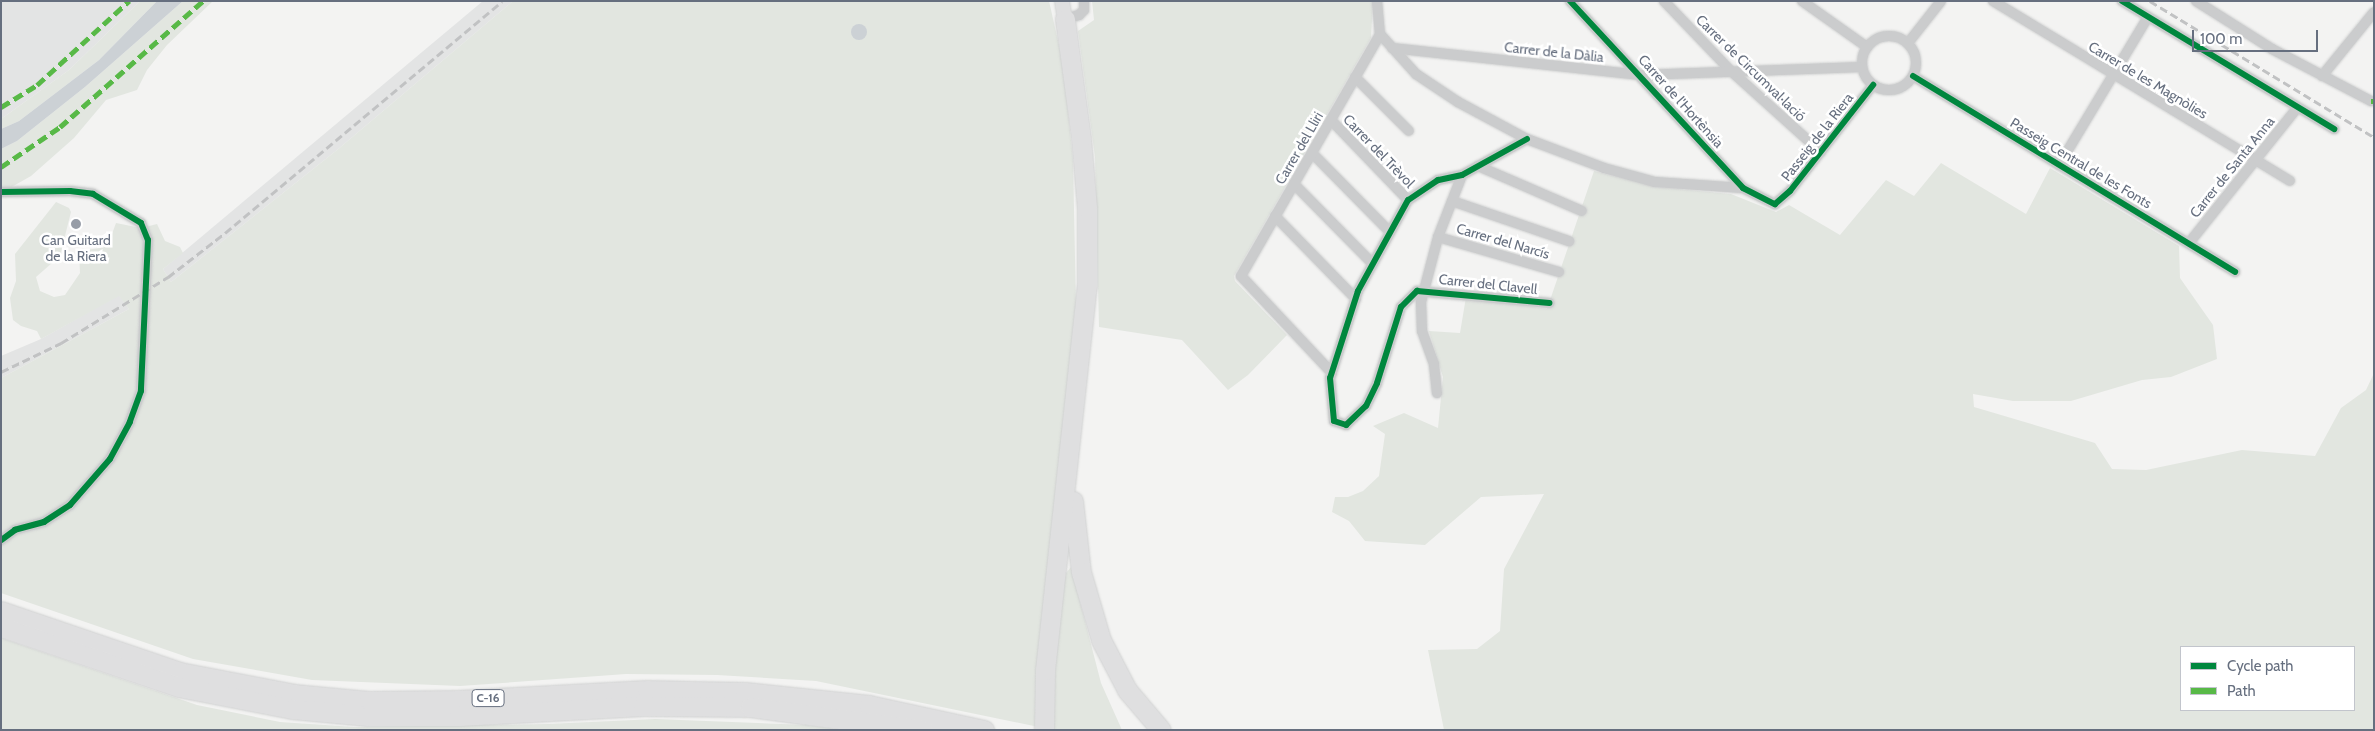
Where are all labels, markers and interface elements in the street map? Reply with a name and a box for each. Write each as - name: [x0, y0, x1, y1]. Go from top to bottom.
- street label: Carrer de Circumval·lació: [1693, 11, 1809, 125]
- scale bar: [2195, 20, 2321, 52]
- text: 100 m: [2200, 30, 2242, 48]
- street label: Carrer de la Dàlia: [1503, 38, 1605, 66]
- street label: Carrer de les Magnòlies: [2085, 38, 2211, 122]
- street label: Carrer de l'Hortènsia: [1635, 51, 1727, 151]
- street label: Passeig de la Riera: [1777, 90, 1857, 184]
- street label: Carrer del Lliri: [1272, 109, 1326, 187]
- street label: Carrer del Trèvol: [1340, 111, 1418, 191]
- street label: Carrer de Santa Anna: [2186, 113, 2278, 221]
- street label: Passeig Central de les Fonts: [2007, 114, 2155, 212]
- marker: Can Guitard de la Riera: [70, 218, 82, 230]
- street label: Carrer del Narcís: [1455, 220, 1551, 262]
- place label: Can Guitard de la Riera: [41, 232, 111, 264]
- street label: Carrer del Clavell: [1438, 270, 1538, 298]
- legend: [2180, 646, 2355, 711]
- text: Cycle path: [2227, 657, 2293, 675]
- text: Path: [2227, 682, 2256, 700]
- road number: C-16: [470, 688, 506, 708]

